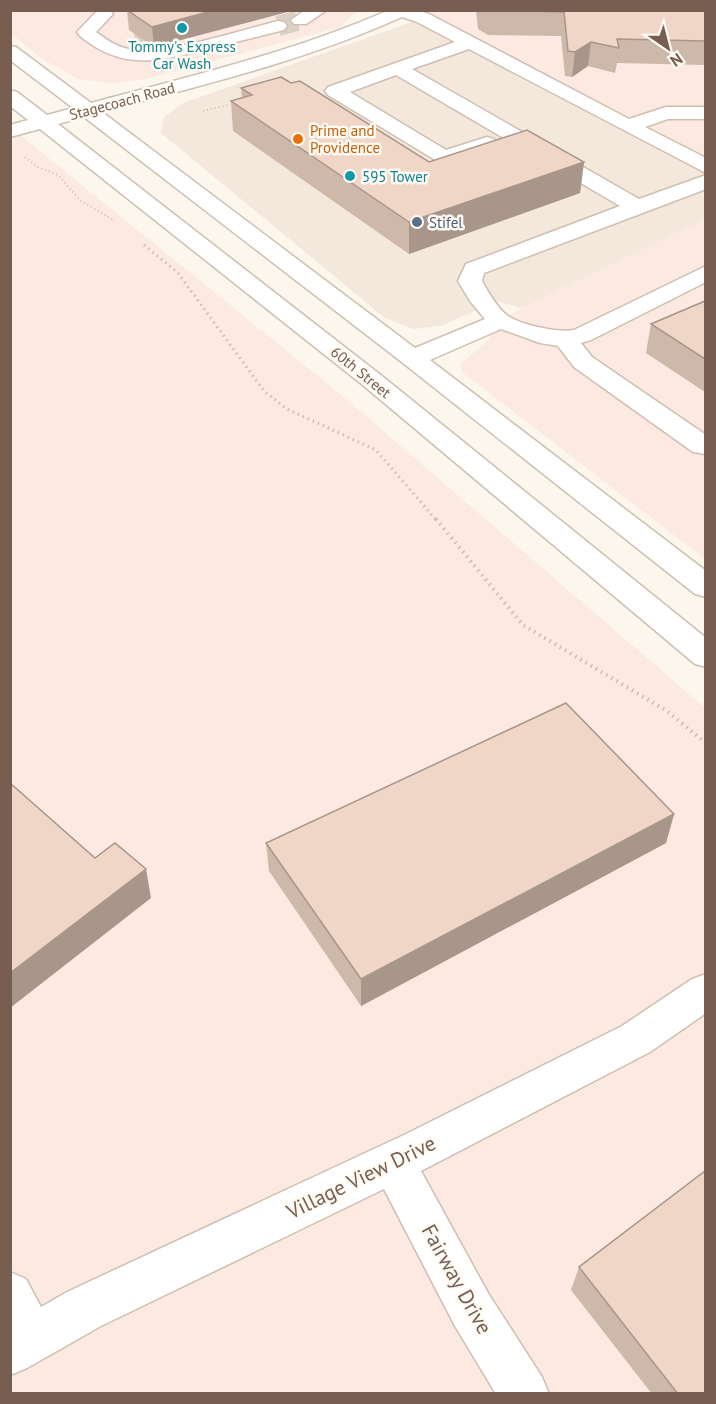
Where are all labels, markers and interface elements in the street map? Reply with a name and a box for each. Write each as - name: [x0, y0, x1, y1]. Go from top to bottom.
- north arrow: [638, 18, 698, 78]
- marker: Tommy's Express Car Wash: [175, 21, 189, 35]
- place label: Tommy's Express Car Wash: [128, 37, 236, 73]
- text: N: [667, 49, 687, 71]
- street label: Stagecoach Road: [67, 78, 177, 124]
- place label: Prime and Providence: [310, 121, 380, 157]
- marker: Prime and Providence: [291, 132, 305, 146]
- place label: 595 Tower: [362, 167, 428, 186]
- marker: 595 Tower: [343, 169, 357, 183]
- place label: Stifel: [429, 213, 463, 232]
- marker: Stifel: [410, 215, 424, 229]
- street label: 60th Street: [327, 342, 395, 402]
- street label: Village View Drive: [281, 1129, 440, 1225]
- street label: Fairway Drive: [416, 1219, 498, 1339]

